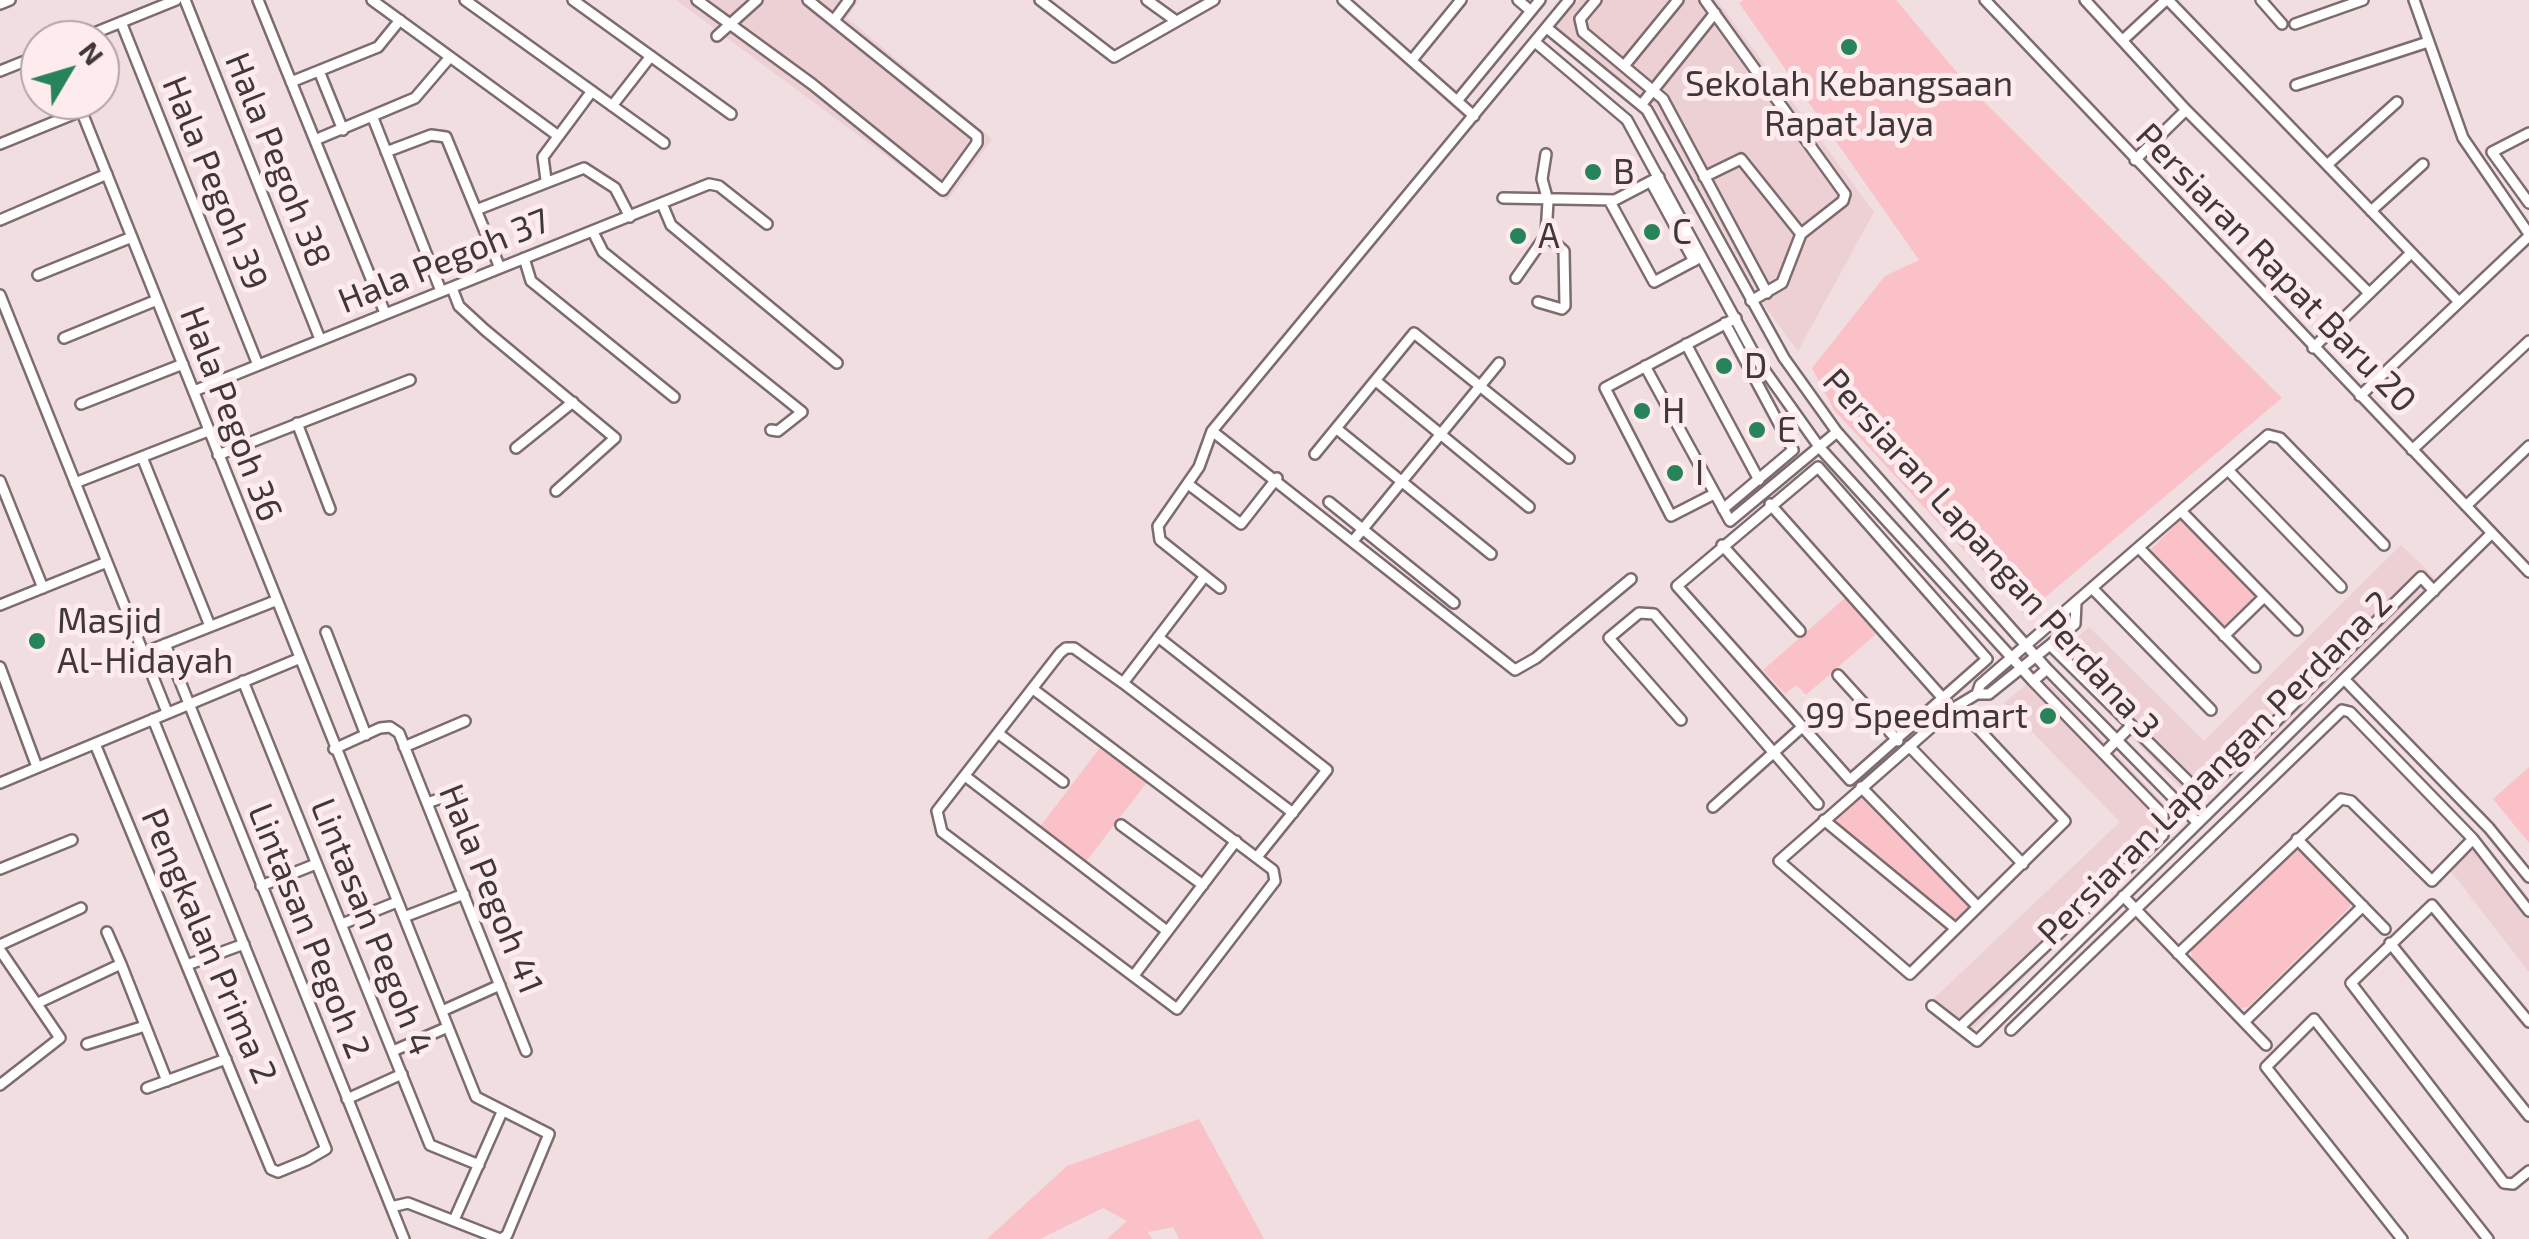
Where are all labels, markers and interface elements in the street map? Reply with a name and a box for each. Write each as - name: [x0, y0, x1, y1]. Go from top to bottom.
- north arrow: [20, 20, 120, 120]
- text: N: [72, 34, 112, 71]
- marker: Sekolah Kebangsaan Rapat Jaya: [1838, 36, 1860, 58]
- street label: Hala Pegoh 38: [216, 47, 340, 273]
- place label: Sekolah Kebangsaan Rapat Jaya: [1685, 63, 2013, 145]
- street label: Hala Pegoh 39: [153, 70, 277, 296]
- street label: Persiaran Rapat Baru 20: [2127, 115, 2425, 421]
- place label: B: [1613, 151, 1635, 193]
- marker: B: [1582, 161, 1604, 183]
- street label: Hala Pegoh 37: [332, 200, 556, 322]
- place label: C: [1672, 211, 1692, 253]
- place label: A: [1538, 215, 1560, 257]
- marker: C: [1641, 221, 1663, 243]
- marker: A: [1507, 225, 1529, 247]
- street label: Hala Pegoh 36: [171, 301, 291, 527]
- place label: D: [1744, 345, 1767, 387]
- marker: D: [1713, 355, 1735, 377]
- street label: Persiaran Lapangan Perdana 3: [1814, 360, 2168, 748]
- place label: H: [1662, 390, 1685, 432]
- marker: H: [1631, 400, 1653, 422]
- place label: E: [1777, 409, 1797, 451]
- marker: E: [1746, 419, 1768, 441]
- place label: I: [1695, 452, 1704, 494]
- marker: I: [1664, 462, 1686, 484]
- street label: Persiaran Lapangan Perdana 2: [2029, 582, 2401, 954]
- place label: Masjid Al-Hidayah: [57, 600, 233, 682]
- marker: Masjid Al-Hidayah: [26, 630, 48, 652]
- place label: 99 Speedmart: [1805, 695, 2028, 737]
- marker: 99 Speedmart: [2037, 705, 2059, 727]
- street label: Hala Pegoh 41: [430, 778, 552, 1000]
- street label: Lintasan Pegoh 4: [301, 793, 443, 1061]
- street label: Lintasan Pegoh 2: [239, 797, 379, 1065]
- street label: Pengkalan Prima 2: [132, 802, 286, 1090]

